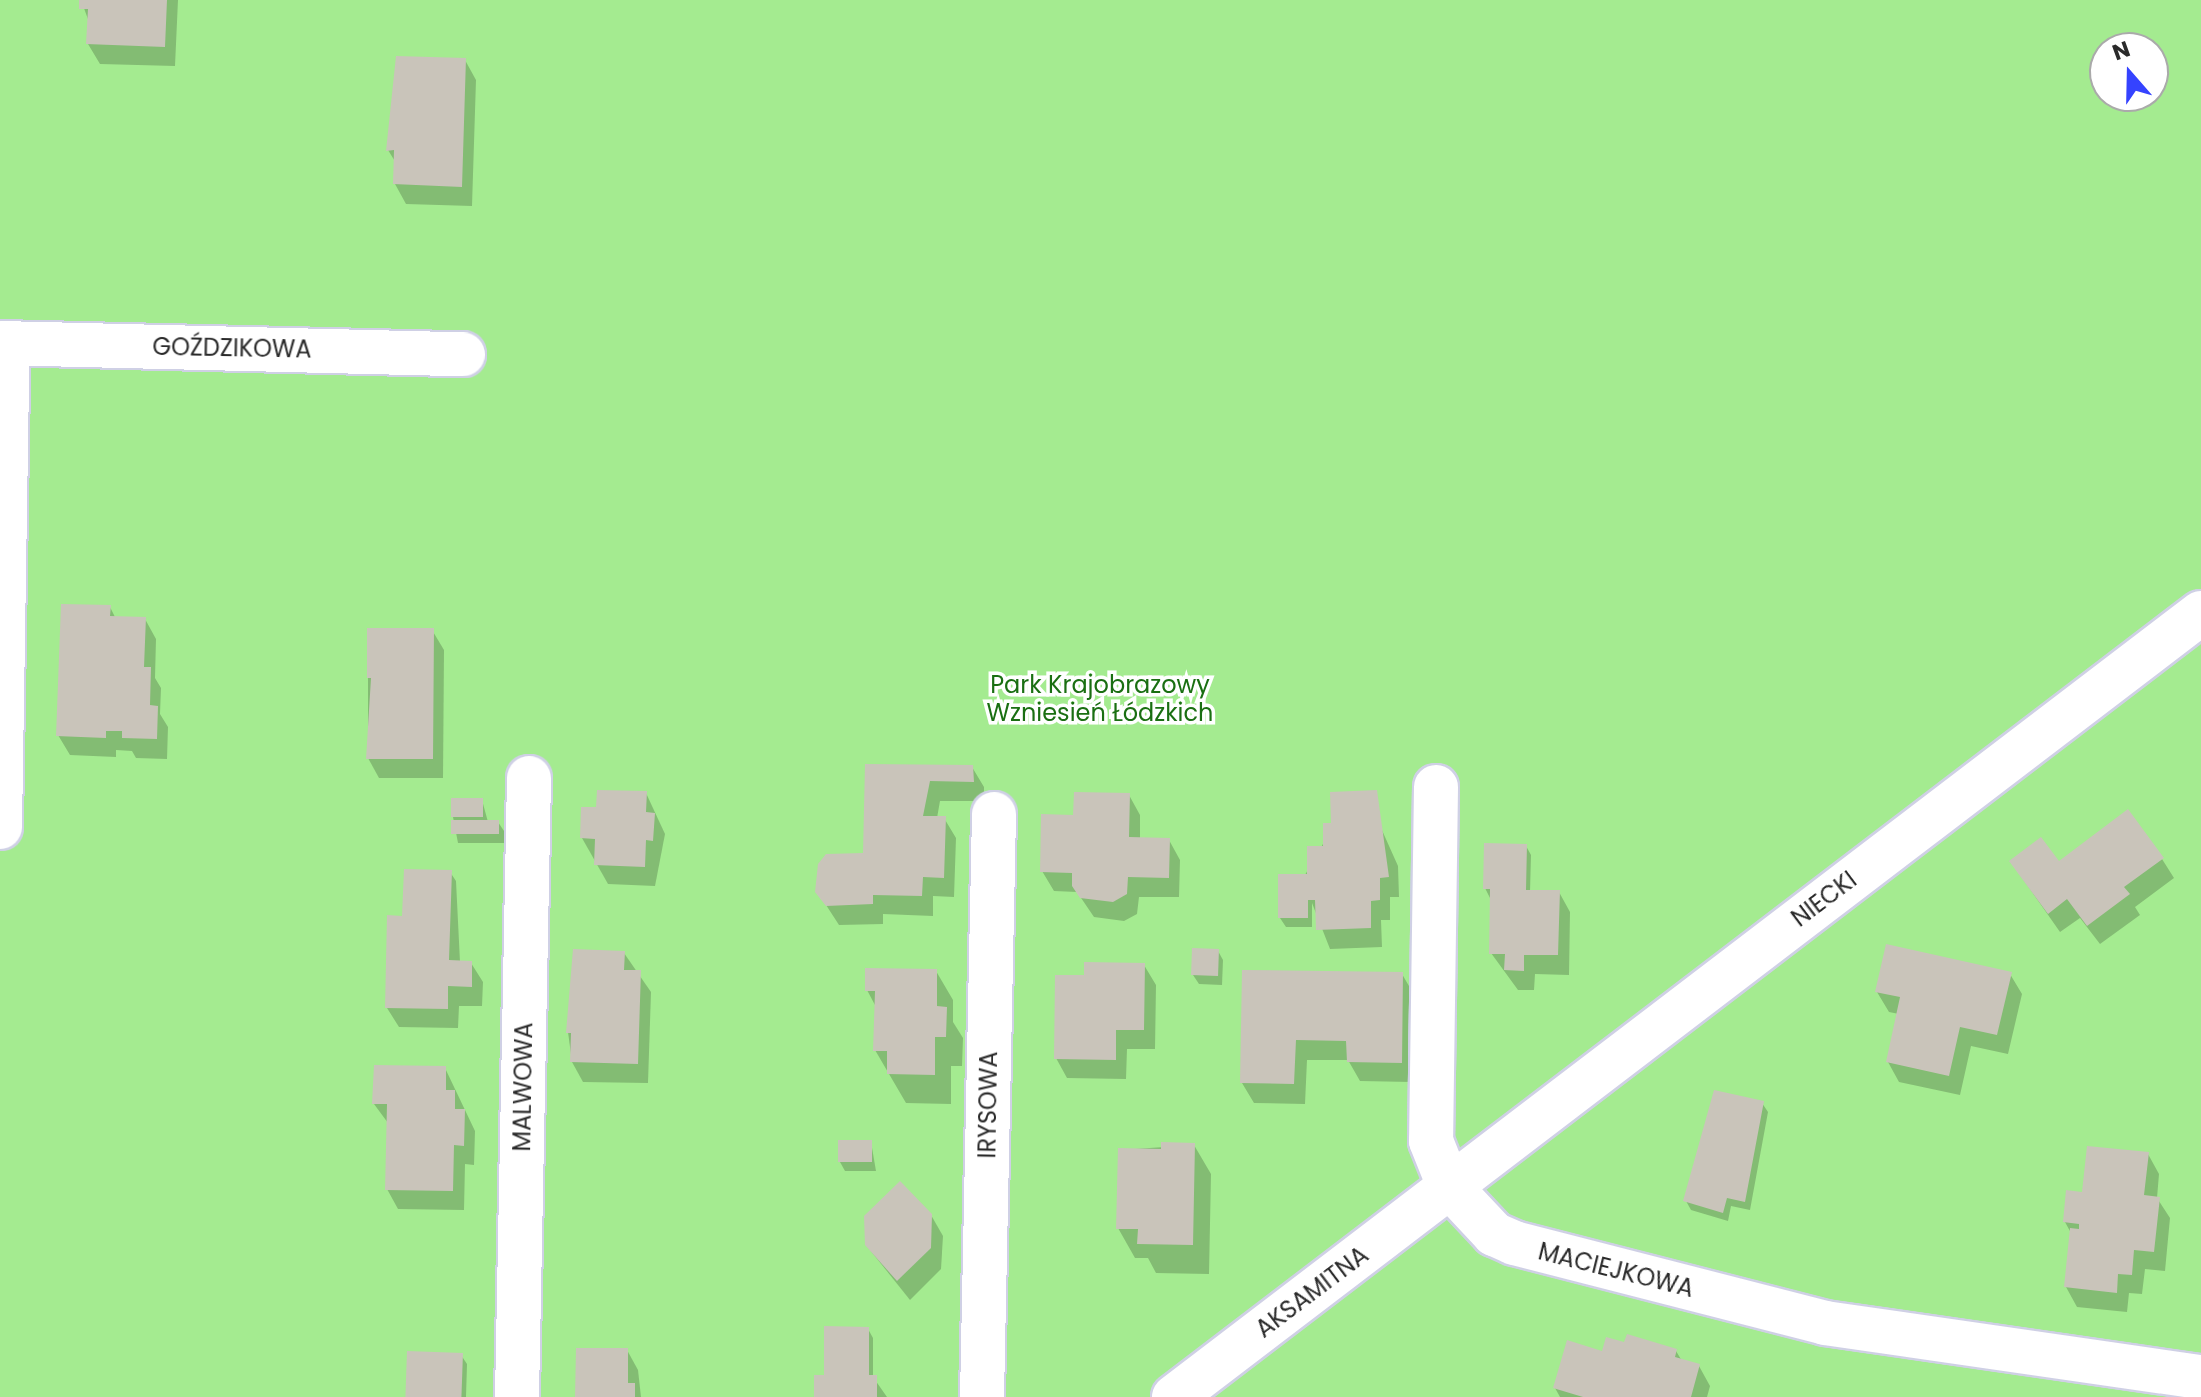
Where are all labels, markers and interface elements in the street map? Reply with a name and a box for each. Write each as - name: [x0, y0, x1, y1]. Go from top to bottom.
- north arrow: [2089, 32, 2169, 112]
- text: N: [2108, 33, 2134, 68]
- street label: GOŹDZIKOWA: [152, 332, 312, 364]
- park label: Park Krajobrazowy Wzniesień Łódzkich: [987, 671, 1213, 727]
- street label: NIECKI: [1786, 865, 1862, 933]
- street label: MALWOWA: [507, 1022, 539, 1152]
- street label: IRYSOWA: [973, 1051, 1003, 1159]
- street label: MACIEJKOWA: [1535, 1237, 1697, 1303]
- street label: AKSAMITNA: [1250, 1240, 1374, 1344]

